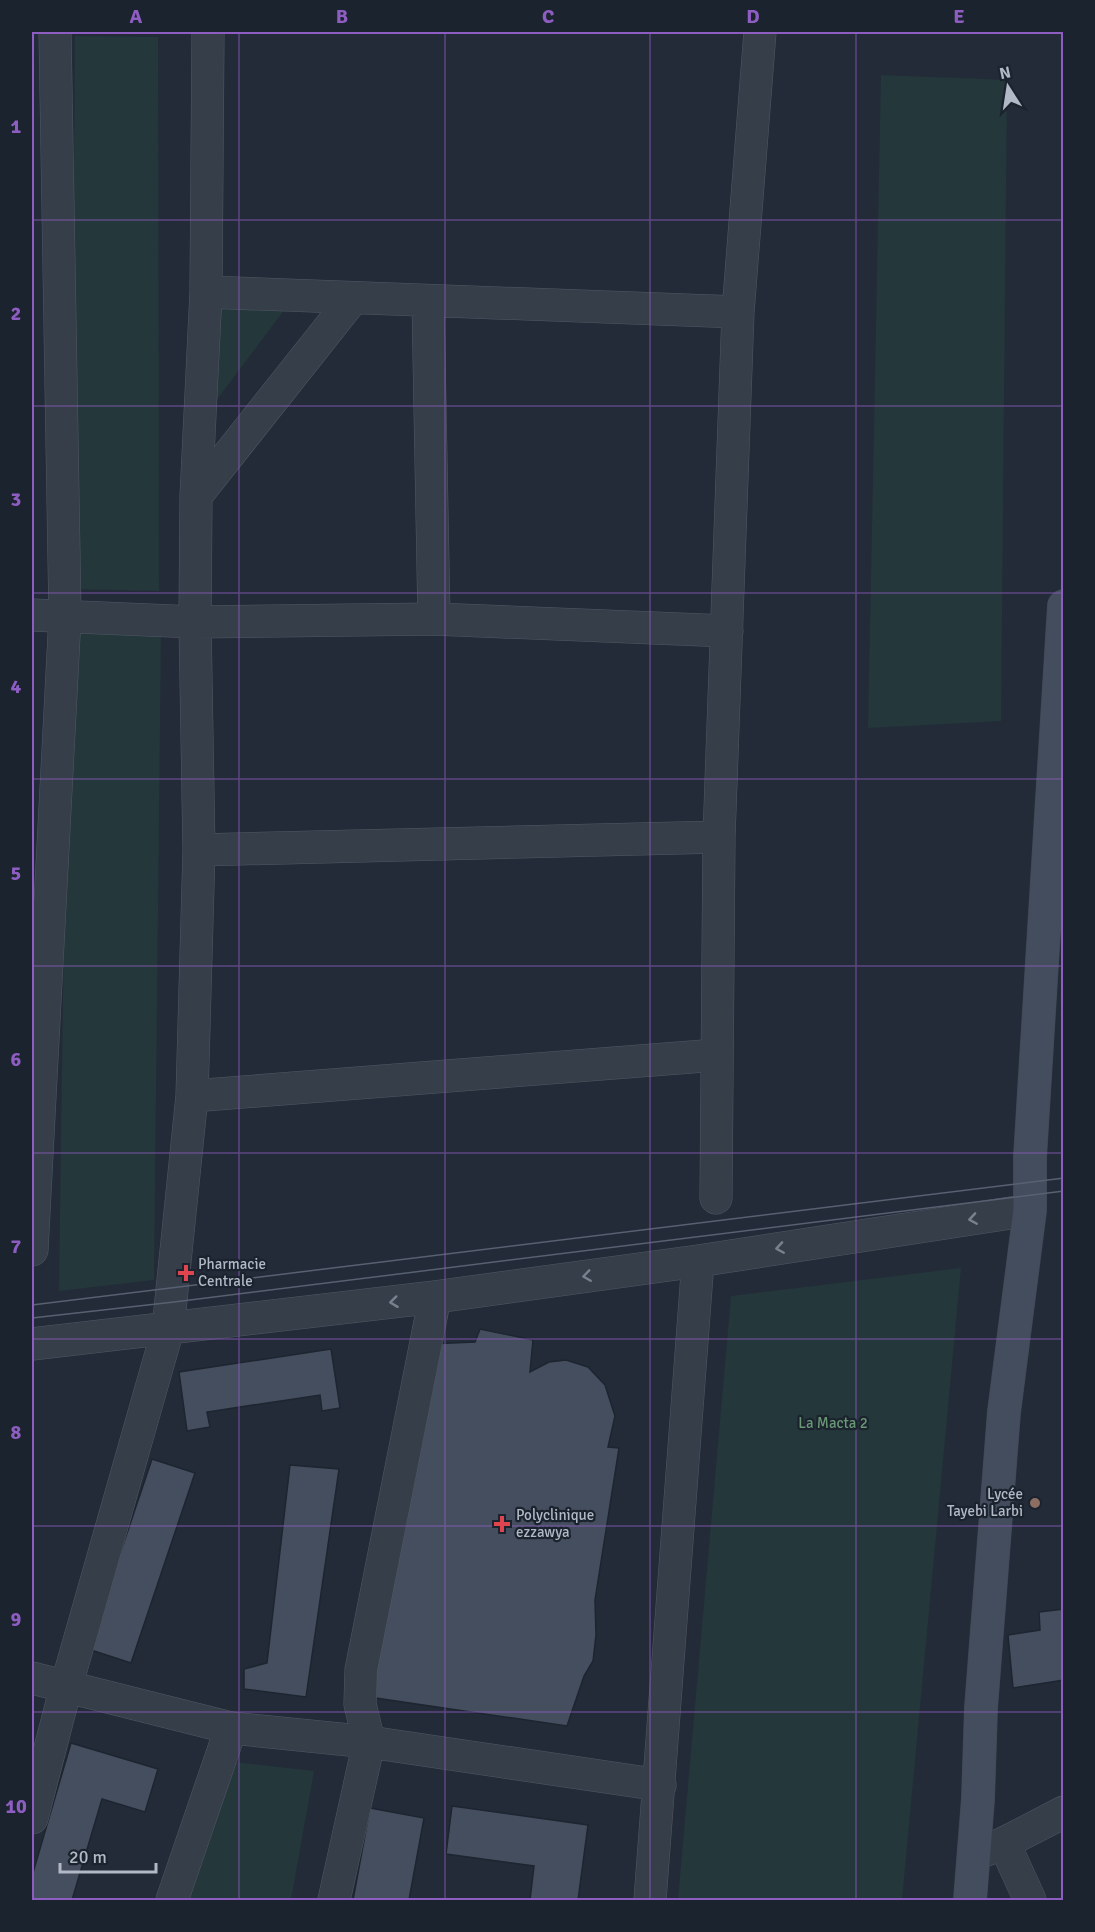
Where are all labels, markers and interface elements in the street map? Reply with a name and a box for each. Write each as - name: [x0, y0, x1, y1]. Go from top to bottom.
- text: A: [130, 4, 143, 29]
- text: B: [336, 4, 348, 29]
- text: C: [542, 4, 554, 29]
- text: D: [746, 4, 760, 29]
- text: E: [953, 4, 965, 29]
- north arrow: [978, 57, 1038, 117]
- text: N: [998, 62, 1013, 84]
- text: 1: [11, 114, 22, 139]
- text: 2: [11, 301, 21, 326]
- text: 3: [11, 487, 21, 512]
- text: 4: [11, 674, 22, 699]
- text: 5: [11, 861, 21, 886]
- text: 6: [11, 1047, 22, 1072]
- one-way arrow: [968, 1213, 977, 1225]
- text: 7: [11, 1234, 22, 1259]
- one-way arrow: [775, 1242, 784, 1254]
- place label: Pharmacie Centrale: [198, 1255, 266, 1290]
- marker: Pharmacie Centrale: [179, 1266, 193, 1280]
- one-way arrow: [582, 1270, 591, 1282]
- one-way arrow: [389, 1295, 398, 1308]
- park label: La Macta 2: [798, 1414, 868, 1432]
- text: 8: [11, 1420, 22, 1445]
- place label: Lycée Tayebi Larbi: [947, 1485, 1023, 1520]
- marker: Lycée Tayebi Larbi: [1028, 1496, 1042, 1510]
- place label: Polyclinique ezzawya: [516, 1506, 594, 1541]
- marker: Polyclinique ezzawya: [493, 1515, 511, 1533]
- text: 9: [11, 1607, 22, 1632]
- text: 10: [5, 1794, 27, 1819]
- scale bar: [60, 1836, 156, 1874]
- text: 20 m: [69, 1846, 107, 1868]

